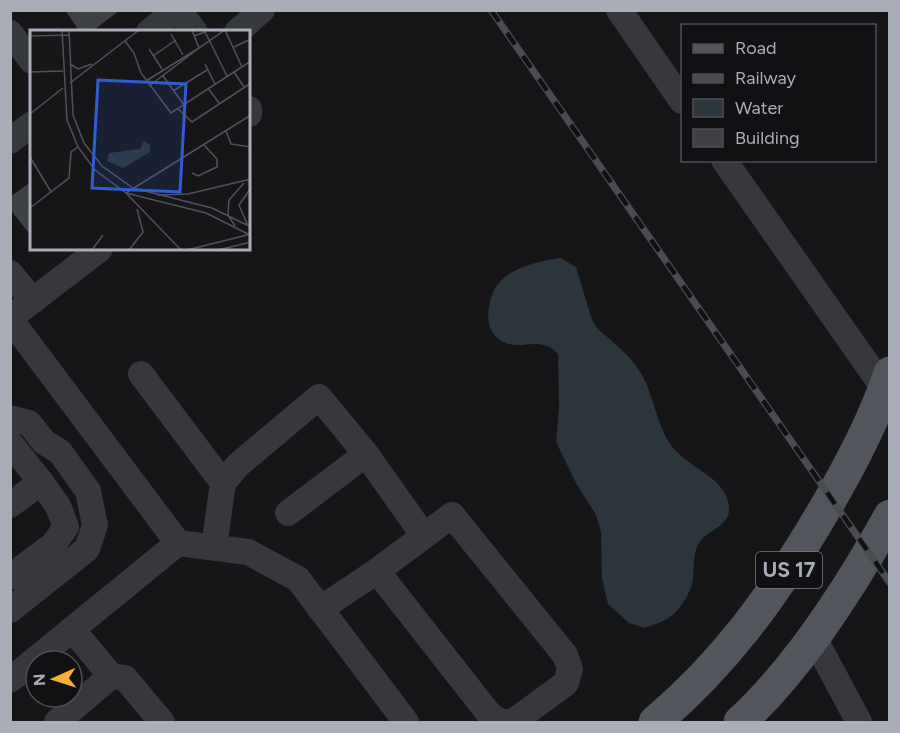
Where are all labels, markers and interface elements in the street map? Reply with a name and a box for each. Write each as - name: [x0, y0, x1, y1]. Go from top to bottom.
- legend: [681, 24, 876, 162]
- inset map: [30, 30, 250, 250]
- text: Road: [735, 37, 776, 59]
- text: Railway: [735, 67, 797, 89]
- text: Water: [735, 97, 783, 119]
- text: Building: [735, 127, 800, 149]
- road number: US 17: [756, 552, 822, 588]
- north arrow: [24, 649, 84, 709]
- text: N: [30, 673, 49, 686]

